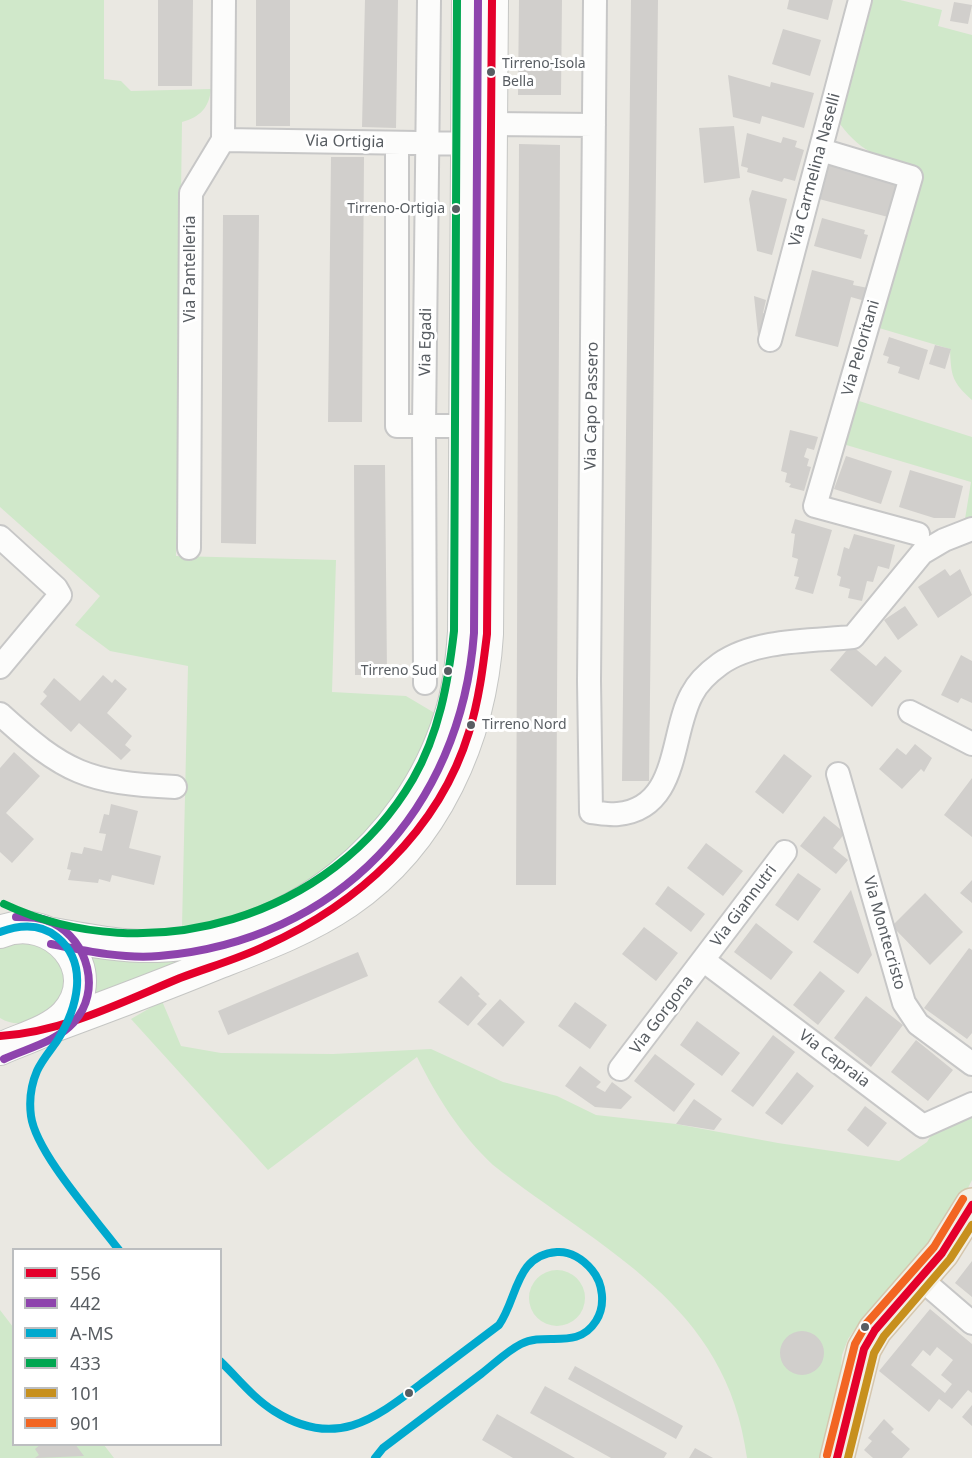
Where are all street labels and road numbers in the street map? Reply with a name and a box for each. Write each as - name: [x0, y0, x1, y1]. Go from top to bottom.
- street label: Via Carmelina Naselli: [785, 91, 845, 249]
- street label: Via Ortigia: [305, 132, 385, 152]
- street label: Via Pantelleria: [180, 215, 200, 323]
- street label: Via Peloritani: [838, 298, 884, 398]
- street label: Via Egadi: [416, 308, 436, 376]
- street label: Via Capo Passero: [581, 342, 603, 470]
- street label: Via Giannutri: [707, 861, 781, 951]
- street label: Via Montecristo: [859, 874, 909, 992]
- street label: Via Gorgona: [626, 972, 698, 1058]
- street label: Via Capraia: [795, 1026, 873, 1092]

